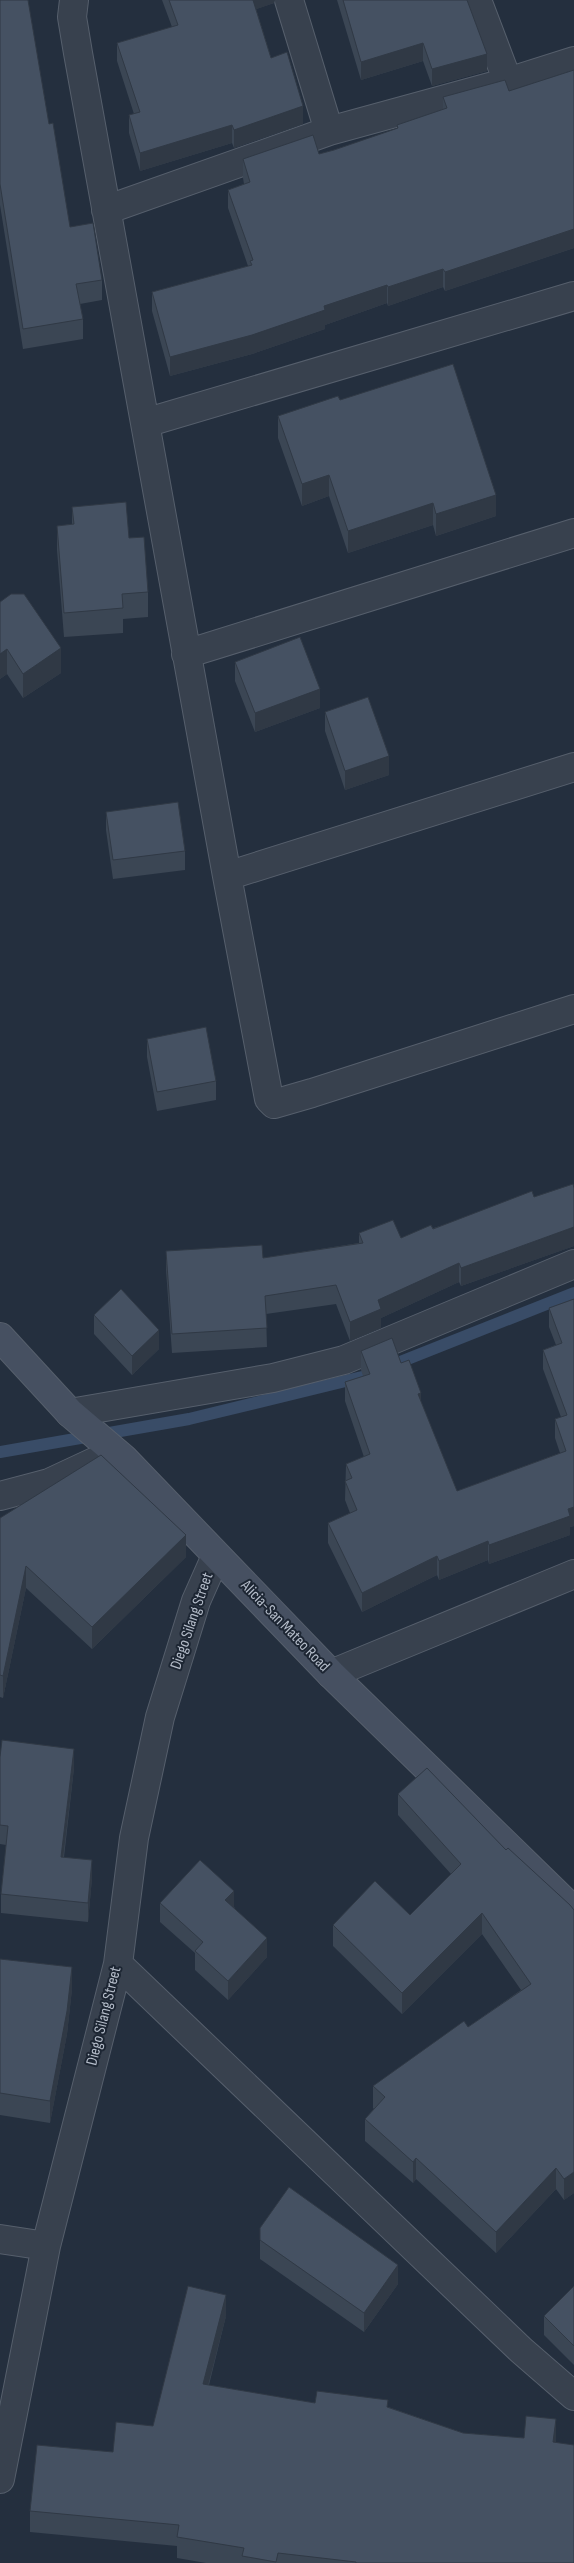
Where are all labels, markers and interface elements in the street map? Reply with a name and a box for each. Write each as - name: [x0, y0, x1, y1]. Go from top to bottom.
- street label: Diego Silang Street: [167, 1570, 218, 1672]
- street label: Alicia-San Mateo Road: [236, 1576, 333, 1676]
- street label: Diego Silang Street: [83, 1964, 125, 2067]

